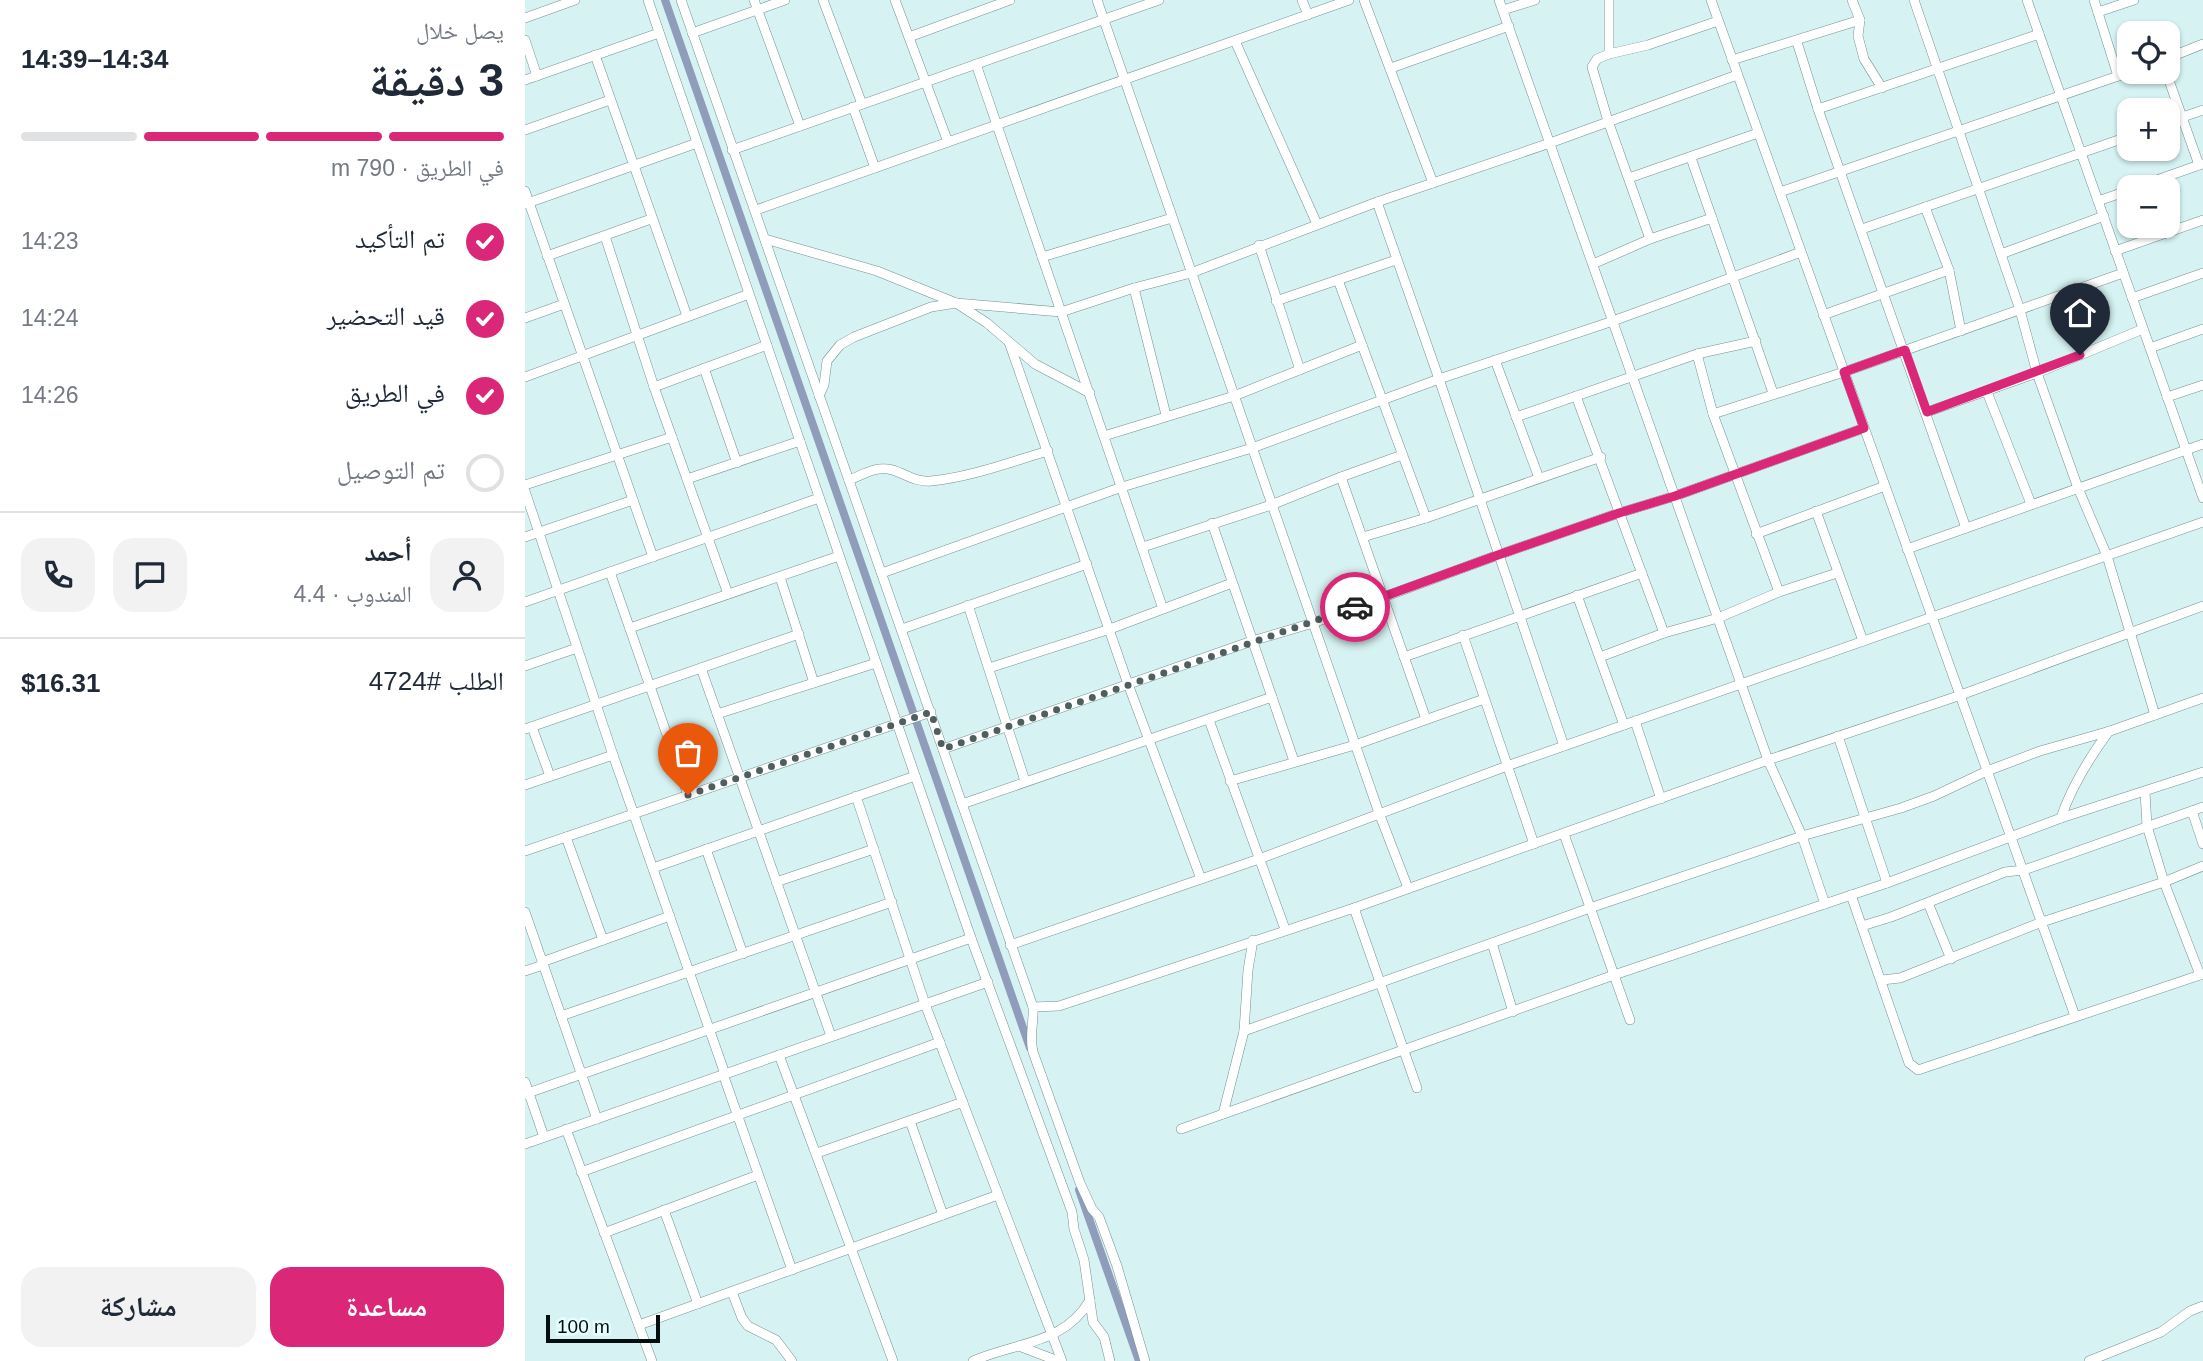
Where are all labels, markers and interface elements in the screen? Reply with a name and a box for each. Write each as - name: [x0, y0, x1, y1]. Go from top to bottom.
- text: يصل خلال: [416, 18, 504, 44]
- map controls: [2117, 21, 2180, 238]
- button: locate: [2117, 21, 2180, 84]
- text: 14:34–14:39: [21, 44, 168, 74]
- text: 3 دقيقة: [369, 54, 504, 106]
- button: +: [2117, 98, 2180, 161]
- text: في الطريق · 790 m: [331, 155, 504, 181]
- button: −: [2117, 175, 2180, 238]
- icon: check: [466, 223, 504, 261]
- text: تم التأكيد: [355, 224, 445, 254]
- text: 14:23: [21, 228, 79, 254]
- pin: [2050, 283, 2110, 355]
- icon: home: [2061, 294, 2099, 332]
- icon: check: [466, 300, 504, 338]
- text: قيد التحضير: [327, 301, 445, 331]
- text: 14:24: [21, 305, 79, 331]
- icon: check: [466, 377, 504, 415]
- text: في الطريق: [345, 378, 445, 408]
- text: 14:26: [21, 382, 79, 408]
- text: تم التوصيل: [337, 455, 445, 485]
- text: أحمد: [364, 537, 412, 567]
- button: phone: [21, 538, 95, 612]
- button: chat: [113, 538, 187, 612]
- button: person: [430, 538, 504, 612]
- courier: [1320, 572, 1390, 642]
- text: المندوب · 4.4: [294, 581, 412, 607]
- icon: car: [1336, 588, 1374, 626]
- text: الطلب #4724: [369, 666, 504, 696]
- text: $16.31: [21, 668, 101, 698]
- pin: [658, 723, 718, 795]
- icon: bag: [669, 734, 707, 772]
- button: مشاركة: [21, 1267, 256, 1347]
- button: مساعدة: [270, 1267, 504, 1347]
- scale bar: [546, 1312, 660, 1344]
- text: 100 m: [557, 1316, 610, 1337]

